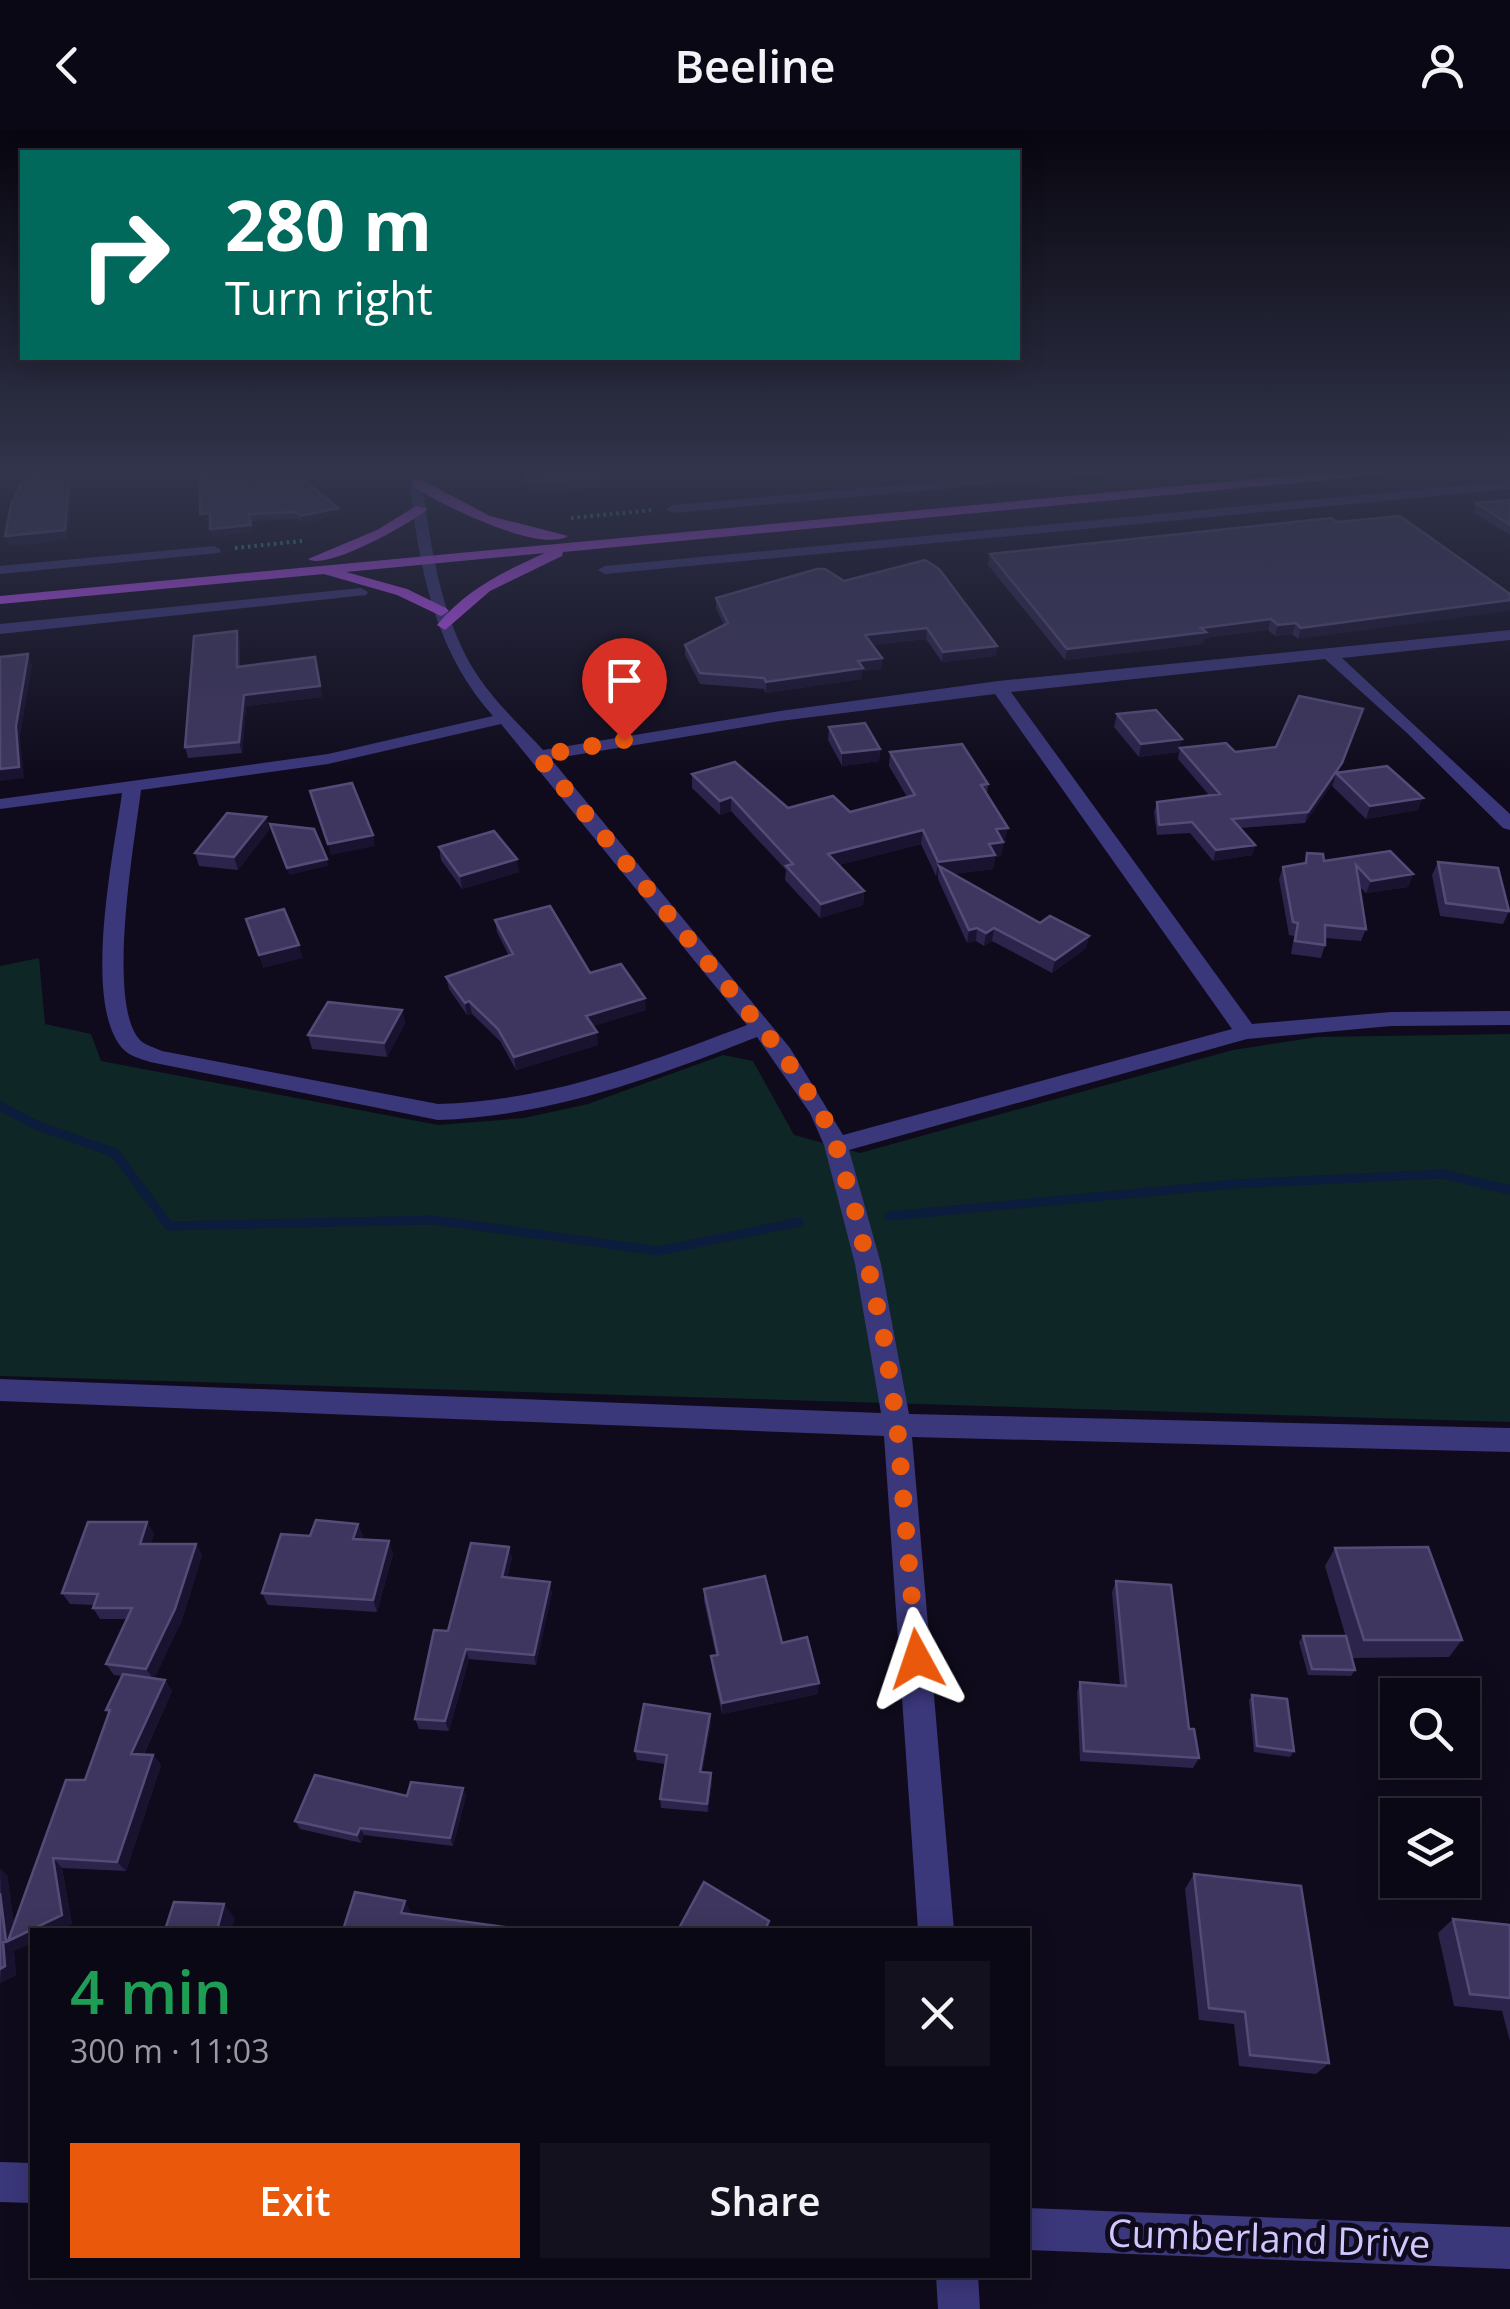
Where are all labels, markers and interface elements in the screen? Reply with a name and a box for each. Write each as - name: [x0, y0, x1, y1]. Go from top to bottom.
- text: Beeline: [674, 35, 836, 96]
- icon: back: [40, 38, 95, 93]
- icon: person: [1415, 38, 1470, 93]
- text: 280 m: [225, 176, 432, 272]
- icon: right: [60, 190, 190, 320]
- text: Turn right: [225, 267, 433, 328]
- pin: [582, 638, 667, 741]
- icon: arrive: [597, 653, 652, 708]
- position arrow: [865, 1607, 969, 1711]
- map controls: [1380, 1678, 1480, 1898]
- button: search: [1380, 1678, 1480, 1778]
- button: layers: [1380, 1798, 1480, 1898]
- text: 4 min: [70, 1950, 232, 2032]
- button: close: [885, 1961, 990, 2066]
- text: 300 m · 11:03: [70, 2029, 269, 2072]
- button: Exit: [70, 2143, 520, 2258]
- button: Share: [540, 2143, 990, 2258]
- street label: Cumberland Drive: [1107, 2205, 1431, 2269]

